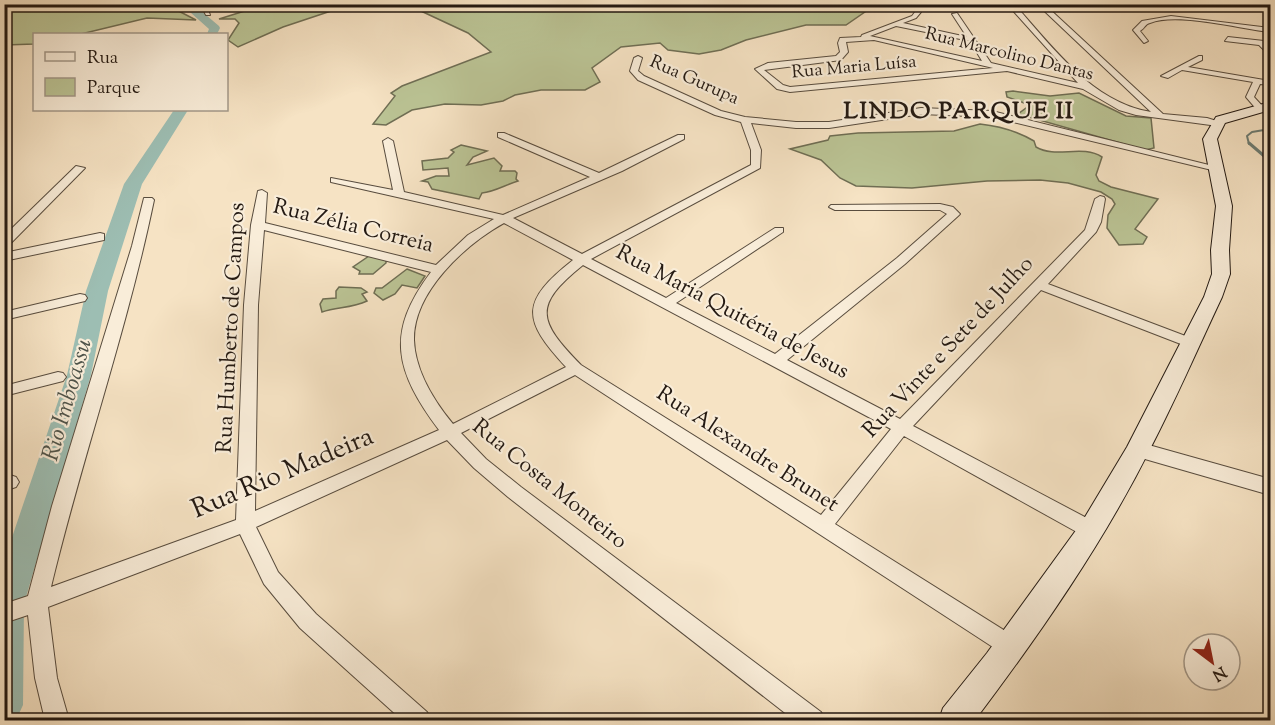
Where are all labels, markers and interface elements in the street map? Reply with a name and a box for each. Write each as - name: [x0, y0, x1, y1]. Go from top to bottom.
- street label: Rua Marcolino Dantas: [922, 21, 1096, 89]
- legend: [33, 33, 228, 111]
- text: Rua: [87, 46, 118, 72]
- street label: Rua Gurupa: [645, 50, 743, 112]
- street label: Rua Maria Luísa: [791, 50, 917, 86]
- text: Parque: [87, 76, 140, 102]
- district label: LINDO PARQUE II: [844, 95, 1075, 129]
- street label: Rua Zélia Correia: [269, 192, 437, 262]
- street label: Rua Humberto de Campos: [209, 202, 255, 454]
- street label: Rua Maria Quitéria de Jesus: [610, 238, 854, 388]
- street label: Rua Vinte e Sete de Julho: [856, 250, 1042, 446]
- water label: Rio Imboassu: [34, 335, 102, 465]
- street label: Rua Alexandre Brunet: [649, 379, 845, 521]
- street label: Rua Costa Monteiro: [464, 412, 634, 558]
- street label: Rua Rio Madeira: [186, 418, 380, 530]
- north arrow: [1182, 632, 1242, 692]
- text: N: [1207, 659, 1230, 686]

